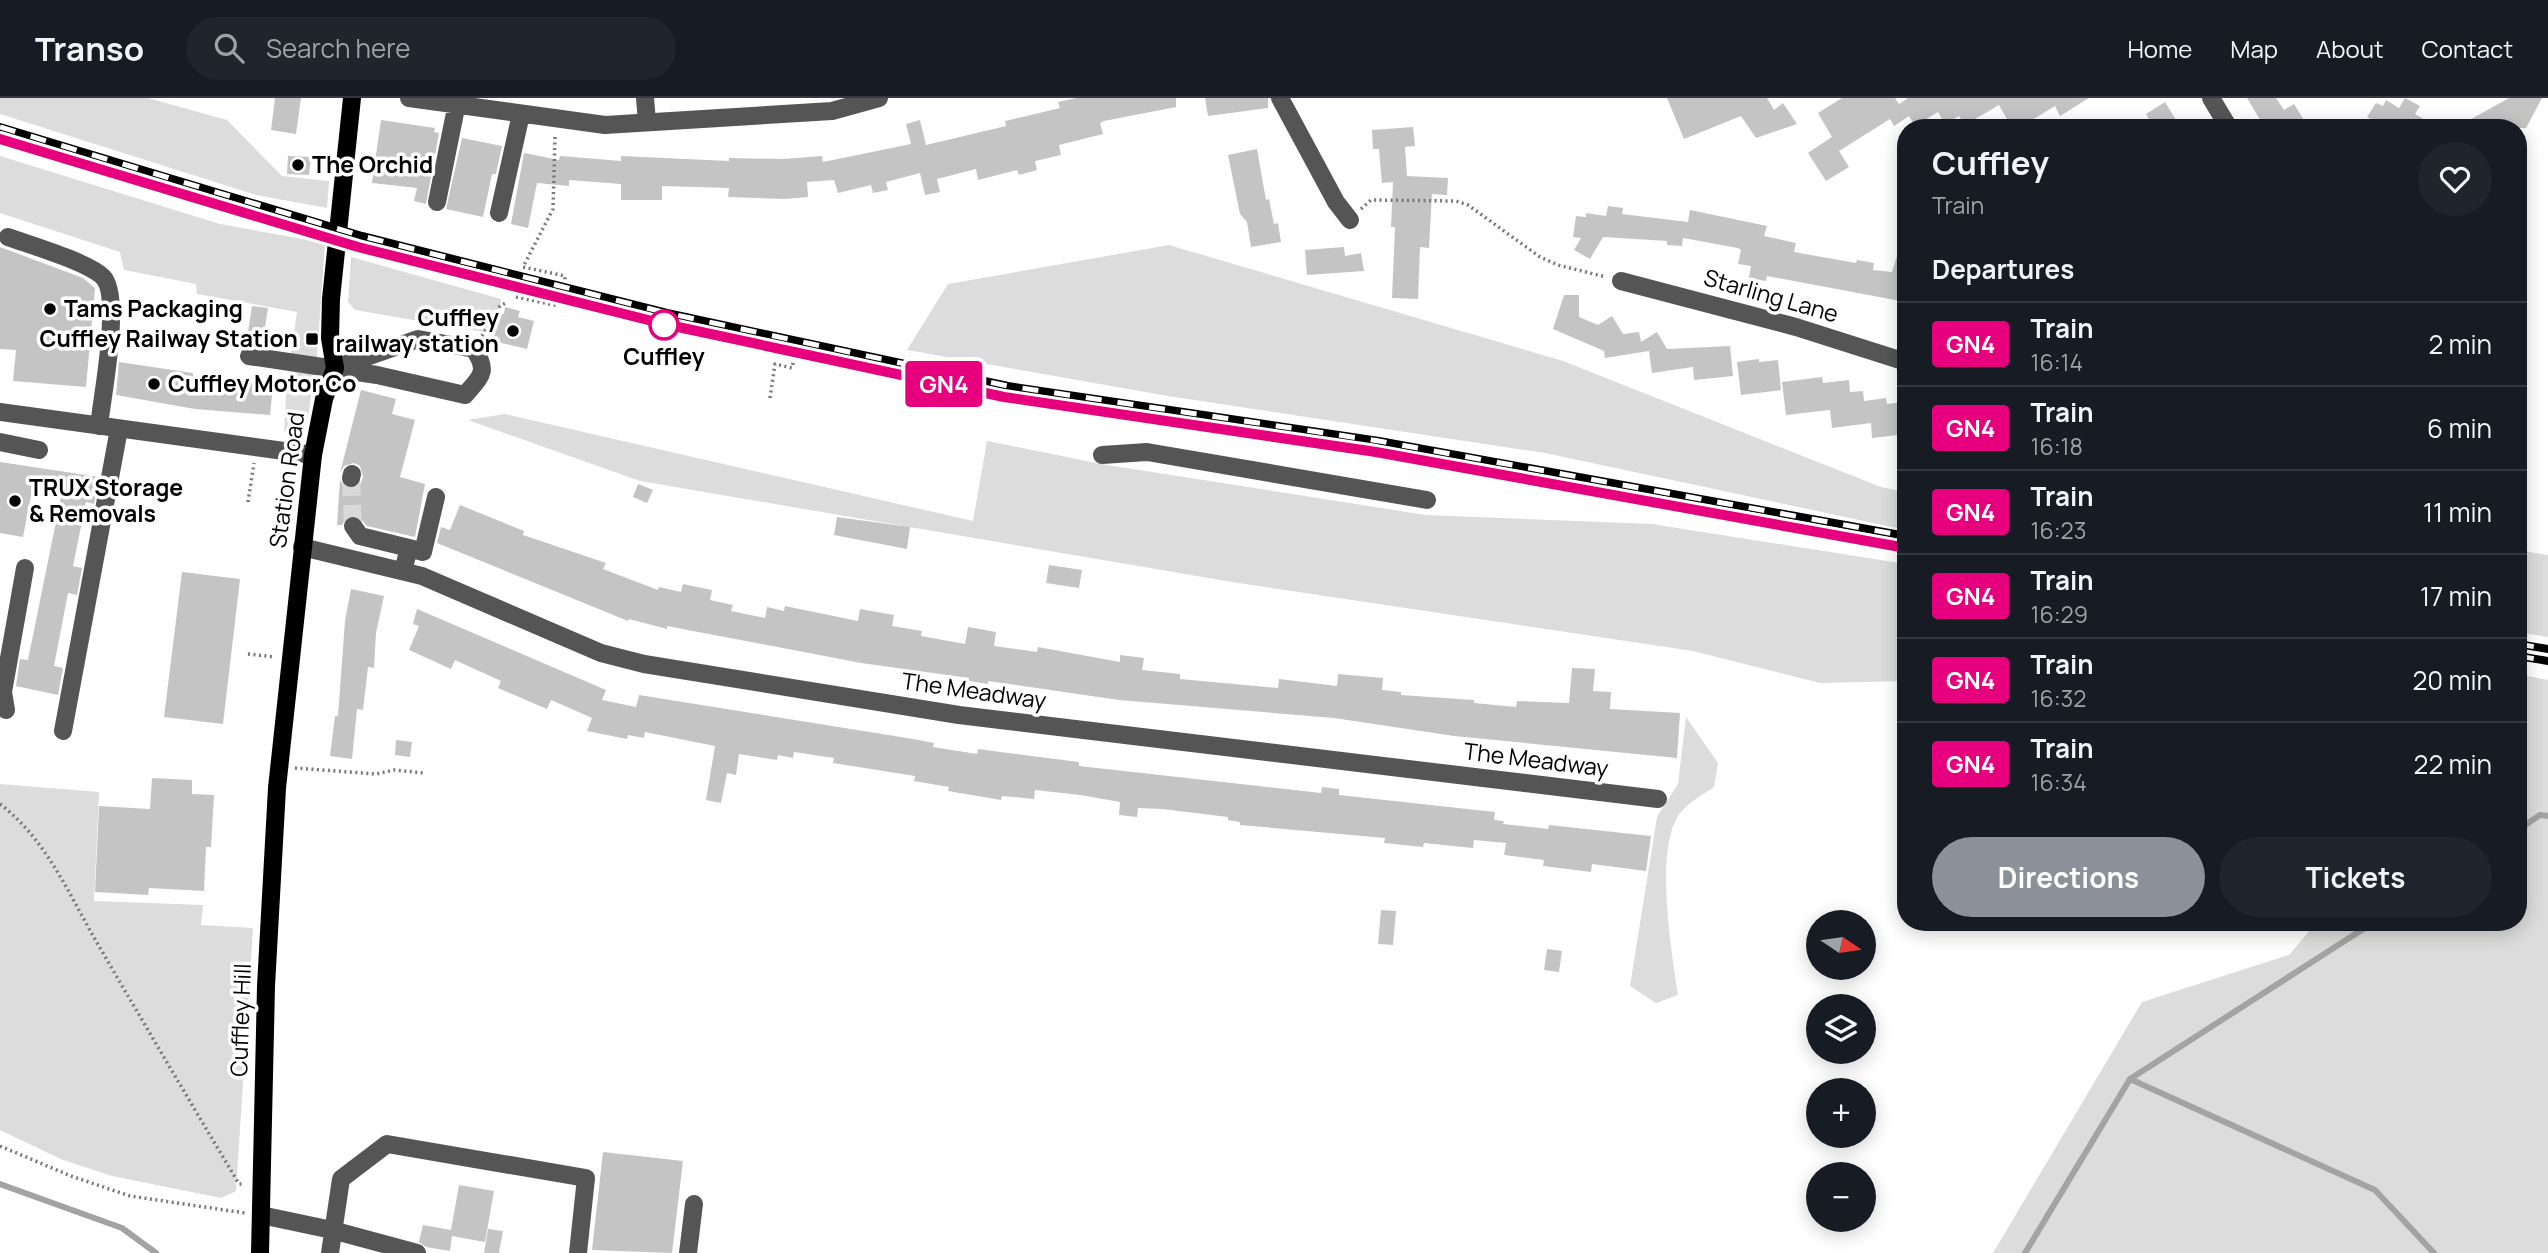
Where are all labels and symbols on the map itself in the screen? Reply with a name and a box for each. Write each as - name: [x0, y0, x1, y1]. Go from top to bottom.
- place label: The Orchid: [312, 148, 433, 180]
- marker: The Orchid: [290, 157, 306, 173]
- street label: Starling Lane: [1700, 261, 1842, 330]
- place label: Tams Packaging: [64, 292, 243, 324]
- marker: Tams Packaging: [42, 301, 58, 317]
- place label: Cuffley railway station: [335, 301, 499, 359]
- marker: Cuffley: [649, 310, 679, 340]
- place label: Cuffley Railway Station: [39, 322, 298, 354]
- marker: Cuffley railway station: [505, 323, 521, 339]
- marker: Cuffley Railway Station: [304, 331, 320, 347]
- place label: Cuffley: [623, 340, 705, 372]
- line badge: GN4: [904, 361, 984, 407]
- place label: Cuffley Motor Co: [168, 367, 356, 399]
- marker: Cuffley Motor Co: [146, 376, 162, 392]
- street label: Station Road: [261, 410, 311, 550]
- place label: TRUX Storage & Removals: [29, 471, 183, 529]
- marker: TRUX Storage & Removals: [7, 493, 23, 509]
- street label: The Meadway: [900, 664, 1048, 716]
- street label: The Meadway: [1462, 734, 1610, 784]
- north arrow: [1806, 910, 1876, 980]
- street label: Cuffley Hill: [222, 963, 258, 1077]

